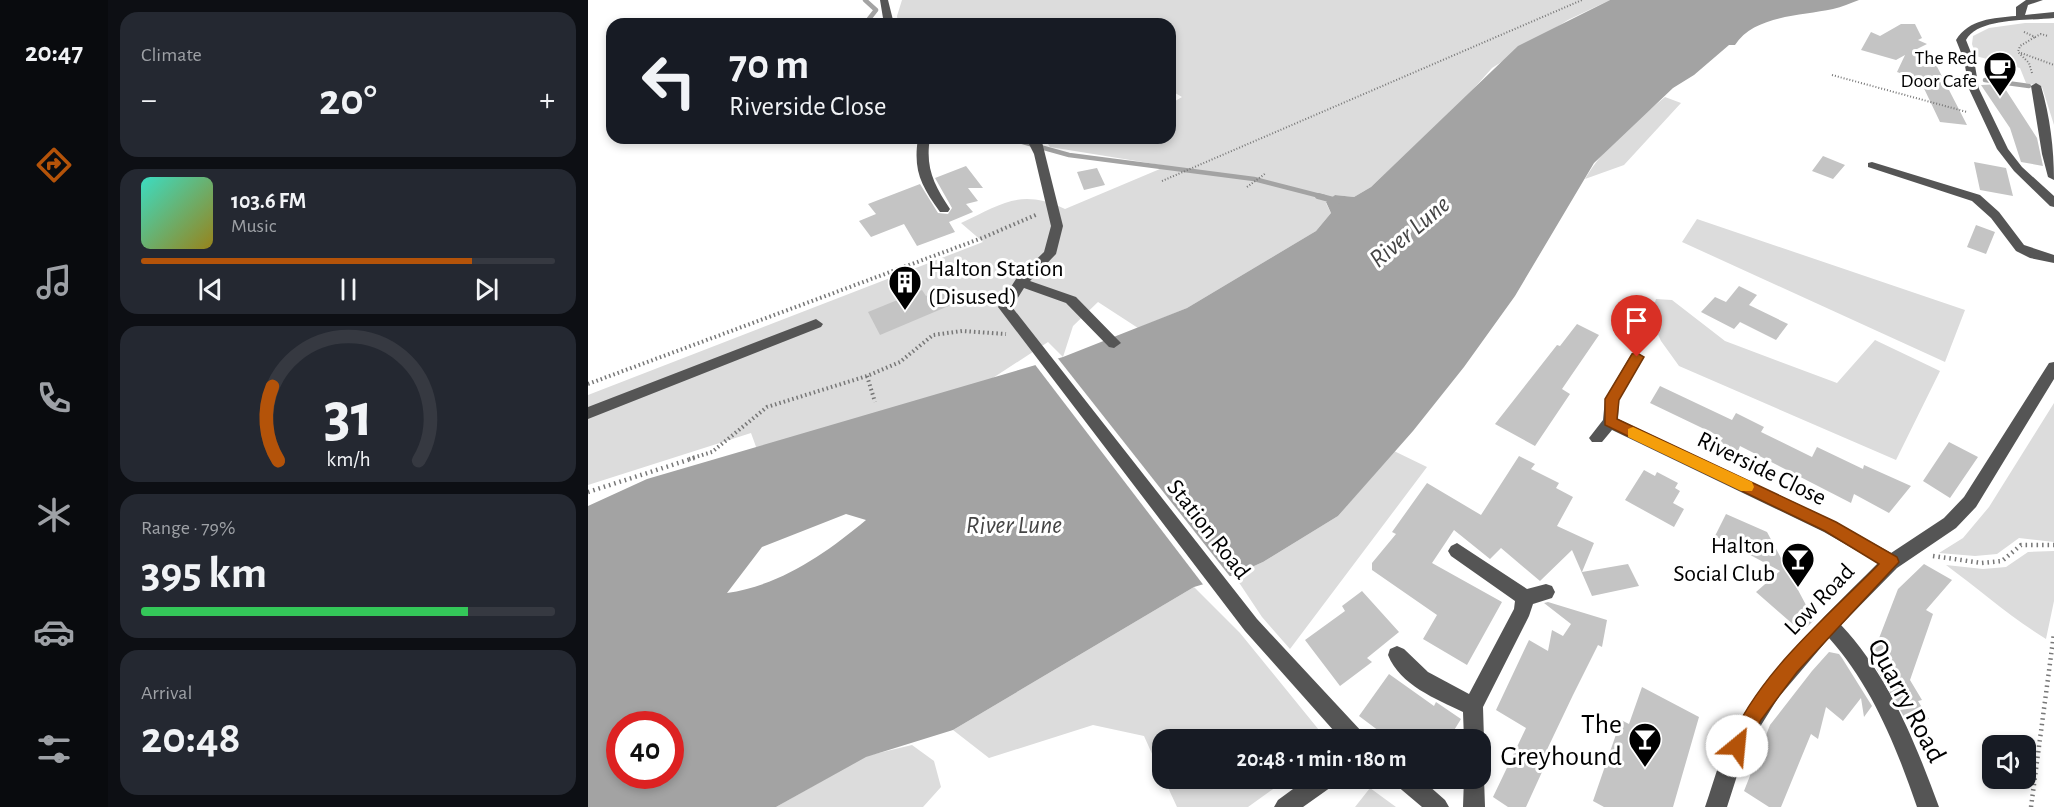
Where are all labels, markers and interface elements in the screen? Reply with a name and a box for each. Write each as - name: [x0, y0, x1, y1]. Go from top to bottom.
- text: 20:47: [25, 39, 83, 66]
- icon: left: [630, 42, 708, 120]
- text: 70 m: [729, 44, 809, 86]
- text: Climate: [141, 45, 202, 65]
- place label: The Red Door Cafe: [1901, 48, 1977, 91]
- cafe icon: The Red Door Cafe: [1982, 50, 2018, 97]
- text: 20°: [319, 78, 377, 123]
- text: −: [141, 84, 157, 117]
- text: +: [539, 84, 555, 117]
- text: Riverside Close: [729, 93, 887, 120]
- icon: directions: [33, 144, 75, 186]
- text: 103.6 FM: [231, 190, 306, 212]
- water label: River Lune: [1364, 191, 1455, 273]
- text: Music: [231, 216, 277, 236]
- place label: Halton Station (Disused): [928, 257, 1064, 309]
- icon: music: [33, 261, 75, 303]
- building icon: Halton Station (Disused): [887, 264, 923, 311]
- icon: previous: [194, 273, 227, 306]
- icon: pause: [332, 273, 365, 306]
- icon: next: [470, 273, 503, 306]
- pin: [1611, 295, 1662, 357]
- icon: arrive: [1620, 304, 1653, 337]
- icon: phone: [33, 377, 75, 419]
- text: 31: [323, 385, 373, 447]
- street label: Riverside Close: [1693, 427, 1830, 510]
- text: km/h: [326, 449, 370, 470]
- street label: Station Road: [1162, 475, 1254, 584]
- icon: climate: [33, 494, 75, 536]
- water label: River Lune: [966, 512, 1062, 538]
- text: Range · 79%: [141, 518, 235, 538]
- place label: Halton Social Club: [1673, 534, 1775, 586]
- bar icon: Halton Social Club: [1780, 541, 1816, 588]
- text: 395 km: [141, 551, 267, 596]
- street label: Low Road: [1780, 559, 1859, 640]
- icon: car: [33, 611, 75, 653]
- street label: Quarry Road: [1862, 635, 1950, 767]
- text: Arrival: [141, 683, 192, 703]
- speed limit sign: 40: [606, 711, 684, 789]
- place label: The Greyhound: [1501, 711, 1622, 771]
- position arrow: [1705, 714, 1769, 778]
- text: 20:48: [141, 716, 241, 761]
- bar icon: The Greyhound: [1627, 721, 1663, 768]
- icon: filters: [33, 728, 75, 770]
- map controls: [1982, 735, 2036, 789]
- button: sound: [1982, 735, 2036, 789]
- text: 20:48 · 1 min · 180 m: [1237, 748, 1406, 770]

